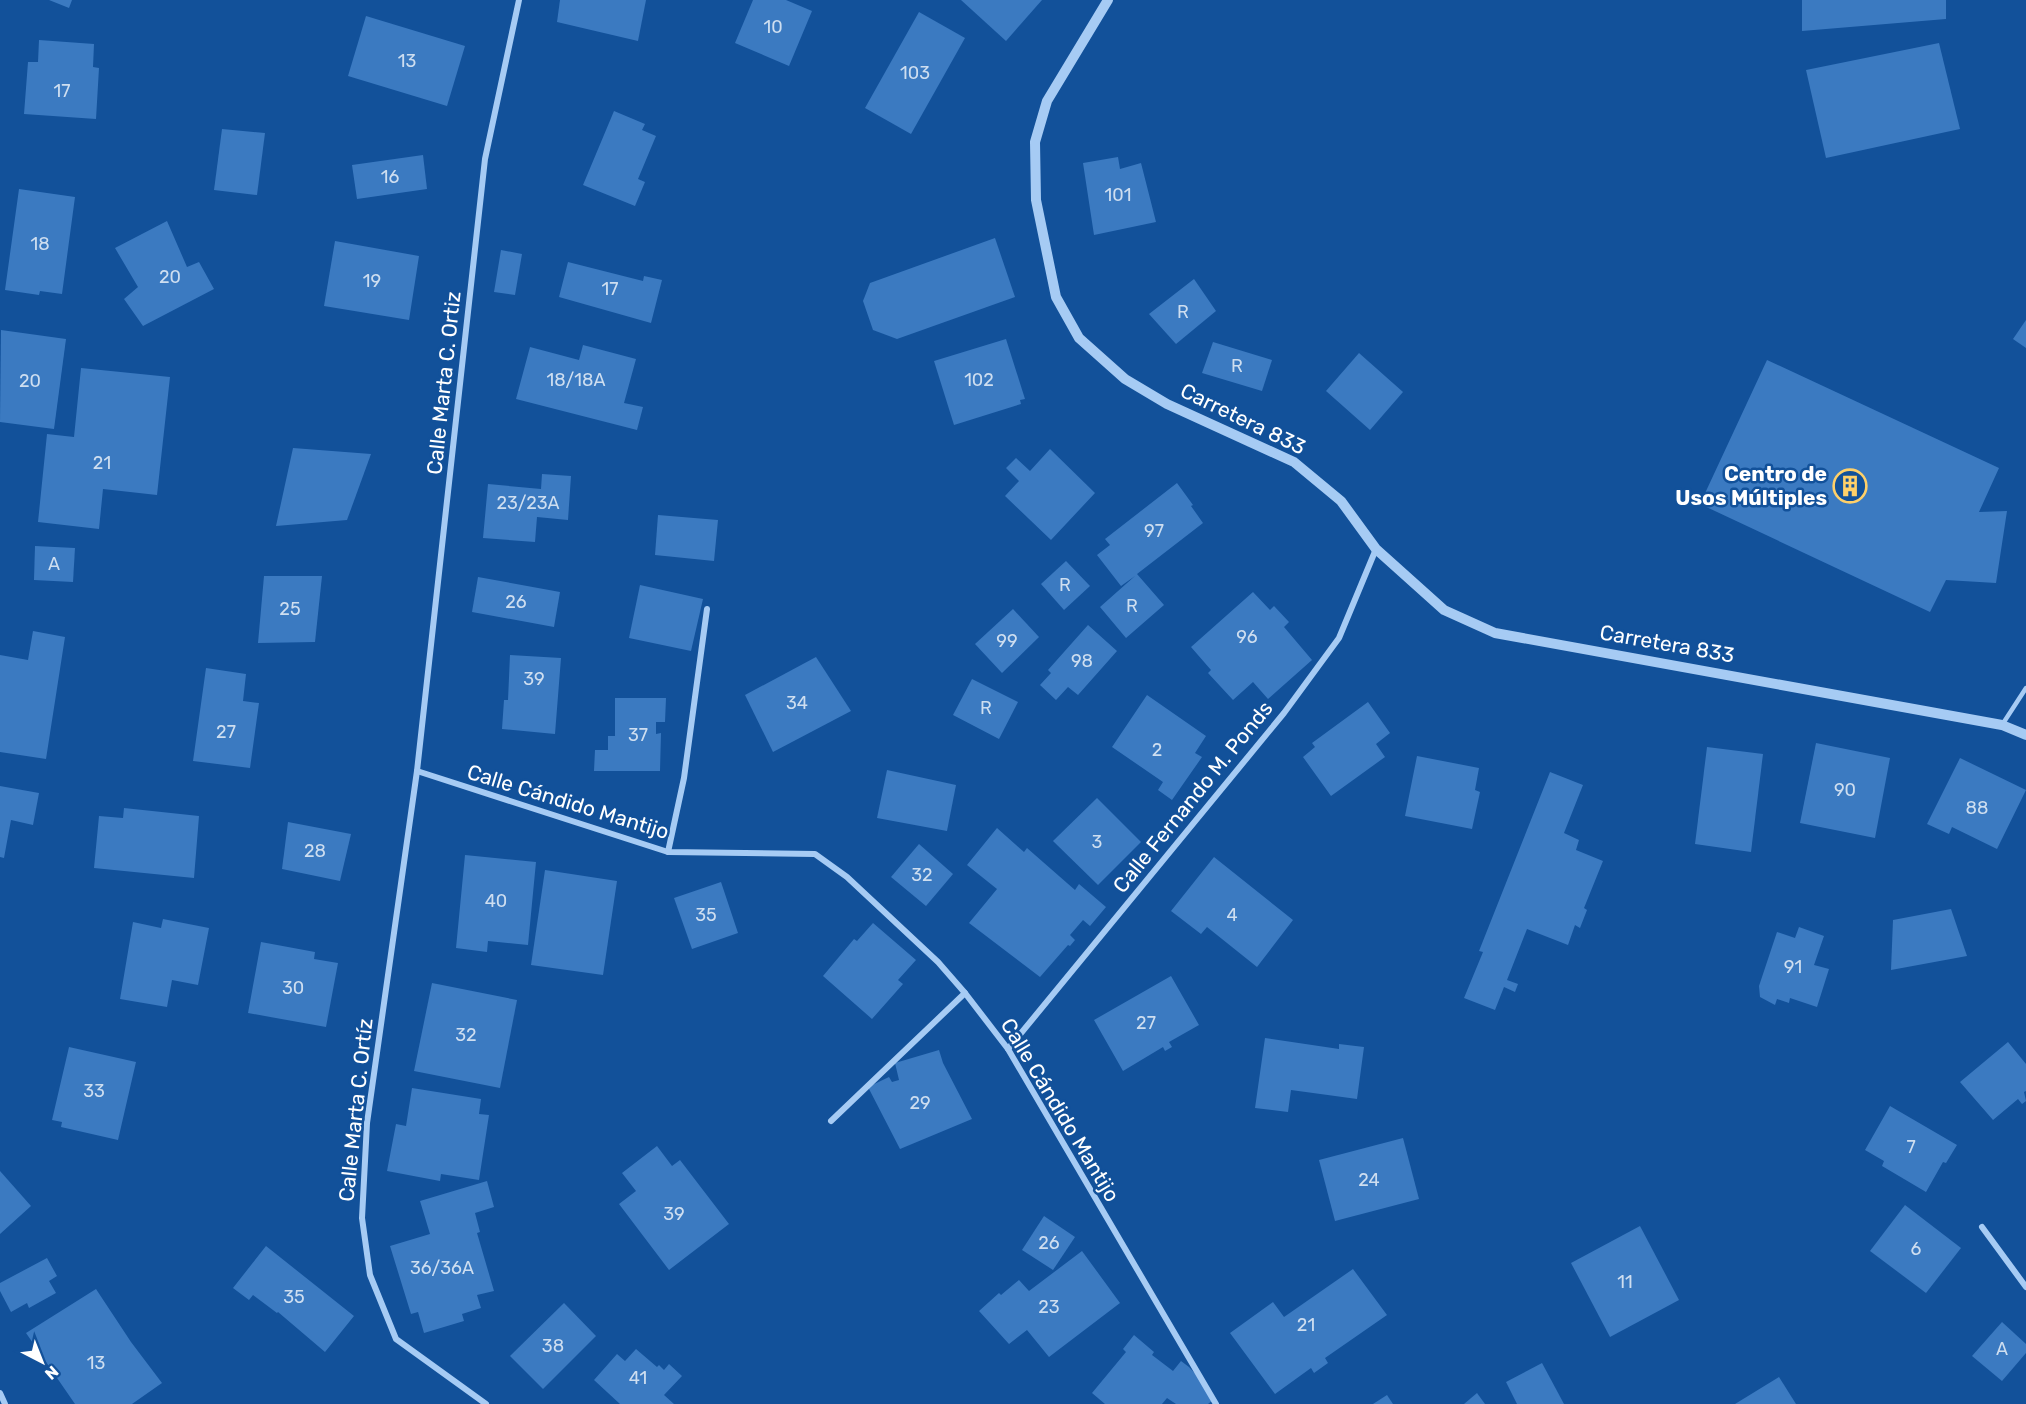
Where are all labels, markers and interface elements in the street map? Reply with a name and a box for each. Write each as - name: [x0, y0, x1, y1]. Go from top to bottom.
- house number: 10: [763, 16, 783, 38]
- house number: 13: [398, 50, 416, 72]
- house number: 103: [900, 62, 930, 84]
- house number: 17: [54, 80, 70, 102]
- house number: 16: [381, 166, 399, 188]
- house number: 101: [1105, 184, 1131, 206]
- house number: 18: [30, 233, 50, 255]
- house number: 20: [159, 266, 181, 288]
- house number: 19: [363, 270, 381, 292]
- house number: 17: [602, 278, 618, 300]
- street label: Calle Marta C. Ortiz: [421, 290, 466, 476]
- house number: R: [1177, 301, 1189, 323]
- house number: R: [1231, 355, 1243, 377]
- house number: 18/18A: [547, 369, 605, 391]
- house number: 102: [964, 369, 994, 391]
- house number: 20: [19, 370, 41, 392]
- street label: Carretera 833: [1177, 377, 1310, 460]
- house number: 21: [93, 452, 111, 474]
- place label: Centro de Usos Múltiples: [1675, 461, 1827, 510]
- building icon: Centro de Usos Múltiples: [1832, 468, 1868, 504]
- house number: 23/23A: [496, 492, 560, 514]
- house number: 97: [1144, 520, 1164, 542]
- house number: A: [48, 553, 60, 575]
- house number: R: [1059, 574, 1071, 596]
- house number: 26: [505, 591, 527, 613]
- house number: R: [1126, 595, 1138, 617]
- house number: 25: [279, 598, 301, 620]
- street label: Carretera 833: [1598, 619, 1736, 668]
- house number: 96: [1236, 626, 1258, 648]
- house number: 99: [996, 630, 1018, 652]
- house number: 98: [1071, 650, 1093, 672]
- house number: 39: [523, 668, 545, 690]
- house number: 34: [786, 692, 808, 714]
- street label: Calle Fernando M. Ponds: [1108, 696, 1278, 898]
- house number: R: [980, 697, 992, 719]
- house number: 27: [216, 721, 236, 743]
- house number: 37: [628, 724, 648, 746]
- house number: 2: [1152, 739, 1162, 761]
- street label: Calle Cándido Mantijo: [464, 759, 672, 844]
- house number: 90: [1834, 779, 1856, 801]
- house number: 88: [1966, 797, 1988, 819]
- house number: 3: [1092, 831, 1102, 853]
- house number: 28: [304, 840, 326, 862]
- house number: 32: [911, 864, 933, 886]
- house number: 40: [485, 890, 507, 912]
- house number: 35: [695, 904, 717, 926]
- house number: 4: [1226, 904, 1238, 926]
- house number: 91: [1784, 956, 1802, 978]
- house number: 30: [282, 977, 304, 999]
- house number: 27: [1136, 1012, 1156, 1034]
- street label: Calle Cándido Mantijo: [996, 1013, 1125, 1206]
- street label: Calle Marta C. Ortíz: [333, 1017, 378, 1203]
- house number: 32: [455, 1024, 477, 1046]
- house number: 33: [83, 1080, 105, 1102]
- house number: 29: [909, 1092, 931, 1114]
- house number: 7: [1906, 1136, 1916, 1158]
- house number: 24: [1358, 1169, 1380, 1191]
- house number: 39: [663, 1203, 685, 1225]
- house number: 26: [1038, 1232, 1060, 1254]
- house number: 6: [1911, 1238, 1922, 1260]
- house number: 36/36A: [410, 1257, 474, 1279]
- house number: 11: [1617, 1271, 1633, 1293]
- house number: 35: [283, 1286, 305, 1308]
- house number: 23: [1038, 1296, 1060, 1318]
- house number: 21: [1297, 1314, 1315, 1336]
- north arrow: [12, 1332, 72, 1392]
- house number: 38: [542, 1335, 564, 1357]
- house number: A: [1996, 1338, 2008, 1360]
- house number: 13: [87, 1352, 105, 1374]
- text: N: [41, 1362, 62, 1384]
- house number: 41: [629, 1367, 647, 1389]

